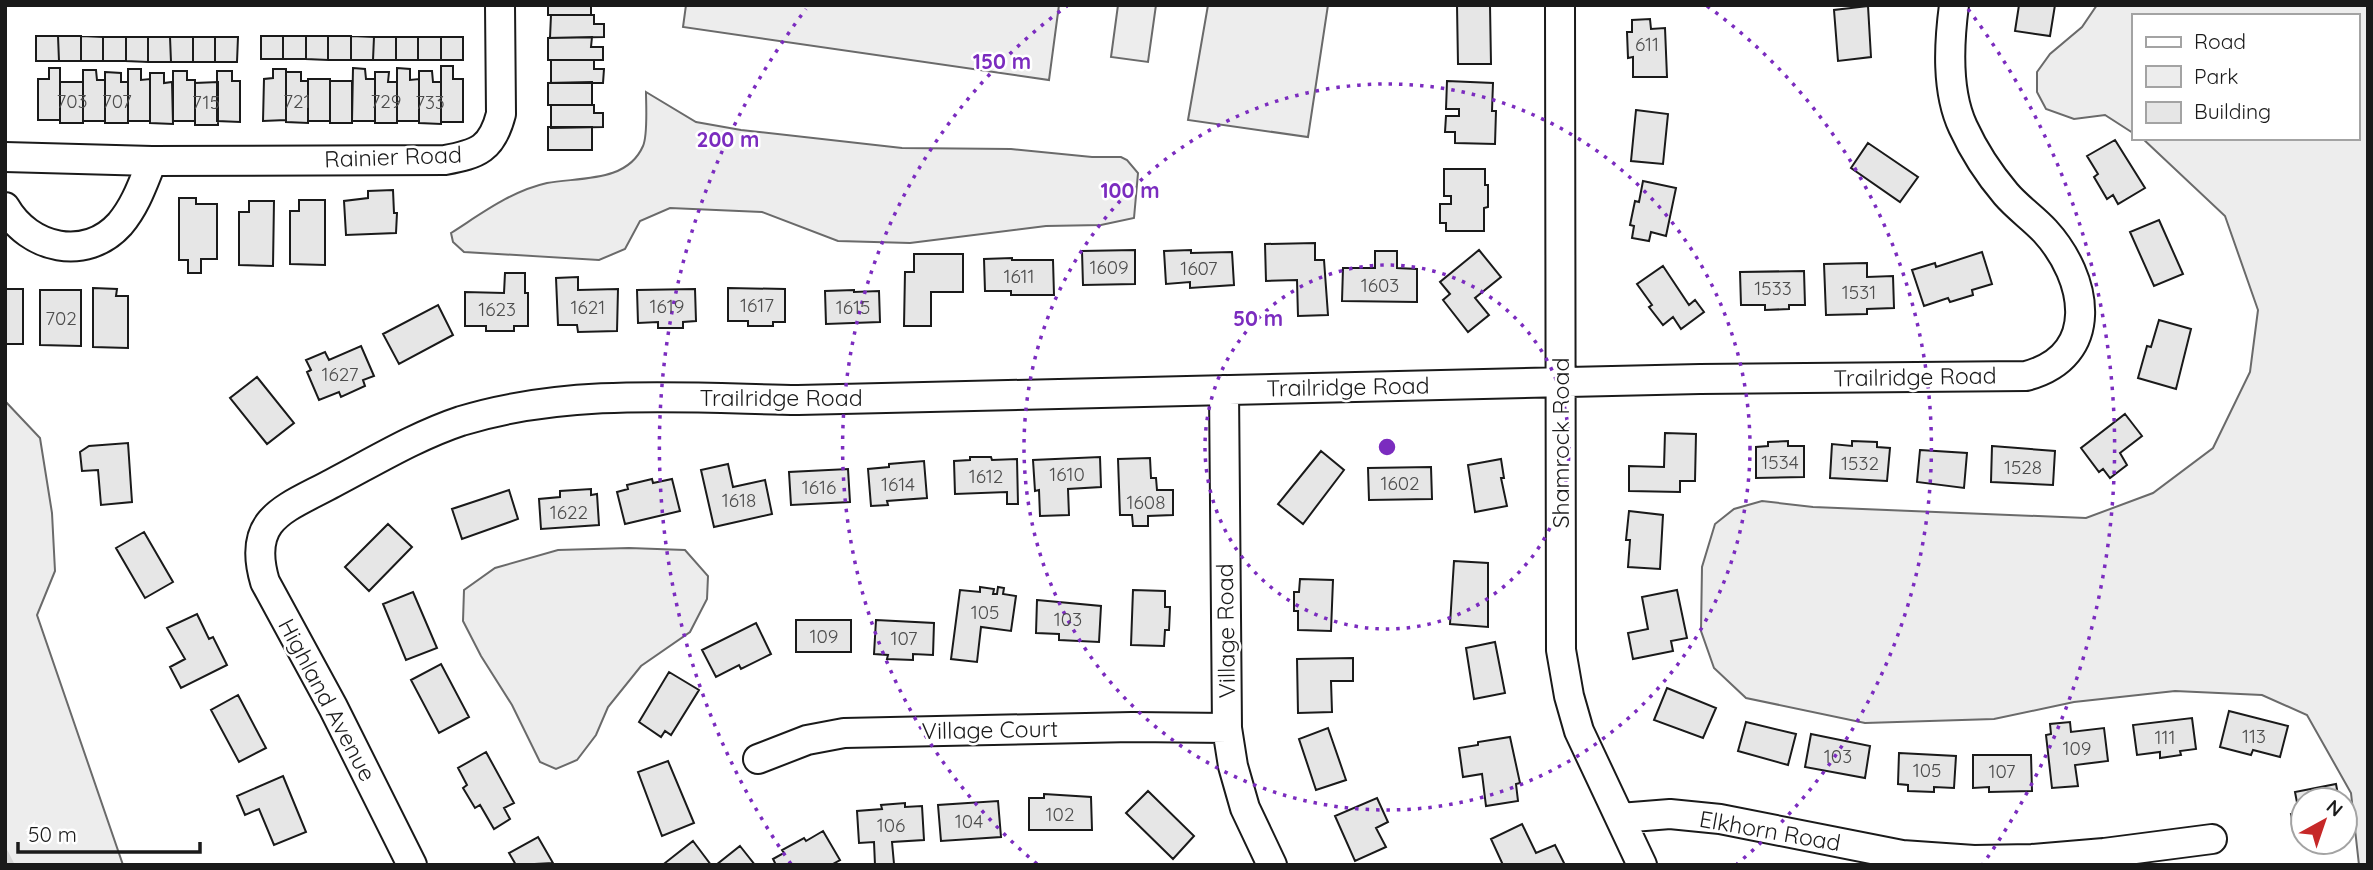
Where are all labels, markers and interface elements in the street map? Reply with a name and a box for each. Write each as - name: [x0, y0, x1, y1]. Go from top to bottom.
- legend: [2132, 14, 2359, 140]
- text: Road: [2194, 28, 2246, 54]
- house number: 611: [1635, 32, 1659, 56]
- text: 150 m: [973, 48, 1031, 74]
- text: Park: [2194, 63, 2238, 89]
- house number: 703: [56, 89, 88, 113]
- house number: 707: [102, 89, 132, 113]
- house number: 721: [283, 89, 311, 113]
- house number: 729: [371, 89, 401, 113]
- house number: 715: [192, 90, 220, 114]
- house number: 733: [415, 90, 445, 114]
- text: Building: [2194, 98, 2271, 124]
- text: 200 m: [697, 126, 759, 152]
- street label: Rainier Road: [324, 140, 462, 173]
- text: 100 m: [1100, 177, 1160, 203]
- house number: 1609: [1089, 255, 1129, 279]
- house number: 1607: [1180, 256, 1218, 280]
- house number: 1611: [1003, 264, 1035, 288]
- house number: 1603: [1361, 273, 1399, 297]
- house number: 1533: [1754, 276, 1792, 300]
- house number: 1531: [1842, 280, 1876, 304]
- house number: 1617: [740, 293, 774, 317]
- house number: 1619: [650, 294, 684, 318]
- house number: 1621: [571, 295, 605, 319]
- house number: 1615: [836, 295, 870, 319]
- house number: 1623: [478, 297, 516, 321]
- text: 50 m: [1233, 305, 1283, 331]
- house number: 702: [45, 306, 77, 330]
- street label: Shamrock Road: [1546, 358, 1575, 528]
- street label: Trailridge Road: [1833, 361, 1997, 392]
- house number: 1627: [321, 362, 359, 386]
- street label: Trailridge Road: [1266, 371, 1430, 402]
- street label: Trailridge Road: [699, 383, 863, 412]
- centre of rings: [1375, 435, 1399, 459]
- house number: 1534: [1761, 450, 1799, 474]
- house number: 1532: [1841, 451, 1879, 475]
- house number: 1528: [2004, 455, 2042, 479]
- house number: 1610: [1049, 462, 1085, 486]
- house number: 1612: [969, 464, 1003, 488]
- house number: 1602: [1380, 471, 1420, 495]
- house number: 1614: [881, 472, 915, 496]
- house number: 1616: [802, 475, 836, 499]
- house number: 1618: [722, 488, 756, 512]
- house number: 1608: [1127, 490, 1165, 514]
- house number: 1622: [550, 500, 588, 524]
- street label: Village Road: [1210, 563, 1241, 699]
- house number: 105: [971, 600, 999, 624]
- house number: 103: [1054, 607, 1082, 631]
- street label: Highland Avenue: [272, 613, 383, 786]
- house number: 109: [810, 624, 838, 648]
- house number: 107: [890, 626, 918, 650]
- street label: Village Court: [921, 714, 1059, 745]
- house number: 113: [2242, 724, 2266, 748]
- house number: 111: [2154, 725, 2176, 749]
- house number: 109: [2063, 736, 2091, 760]
- house number: 103: [1824, 744, 1852, 768]
- house number: 105: [1913, 758, 1941, 782]
- house number: 107: [1988, 759, 2016, 783]
- north arrow: [2289, 786, 2359, 856]
- text: N: [2322, 794, 2348, 822]
- house number: 102: [1046, 802, 1074, 826]
- street label: Elkhorn Road: [1697, 804, 1843, 857]
- house number: 104: [955, 809, 983, 833]
- scale bar: [18, 810, 200, 854]
- house number: 106: [877, 813, 905, 837]
- text: 50 m: [28, 821, 77, 847]

